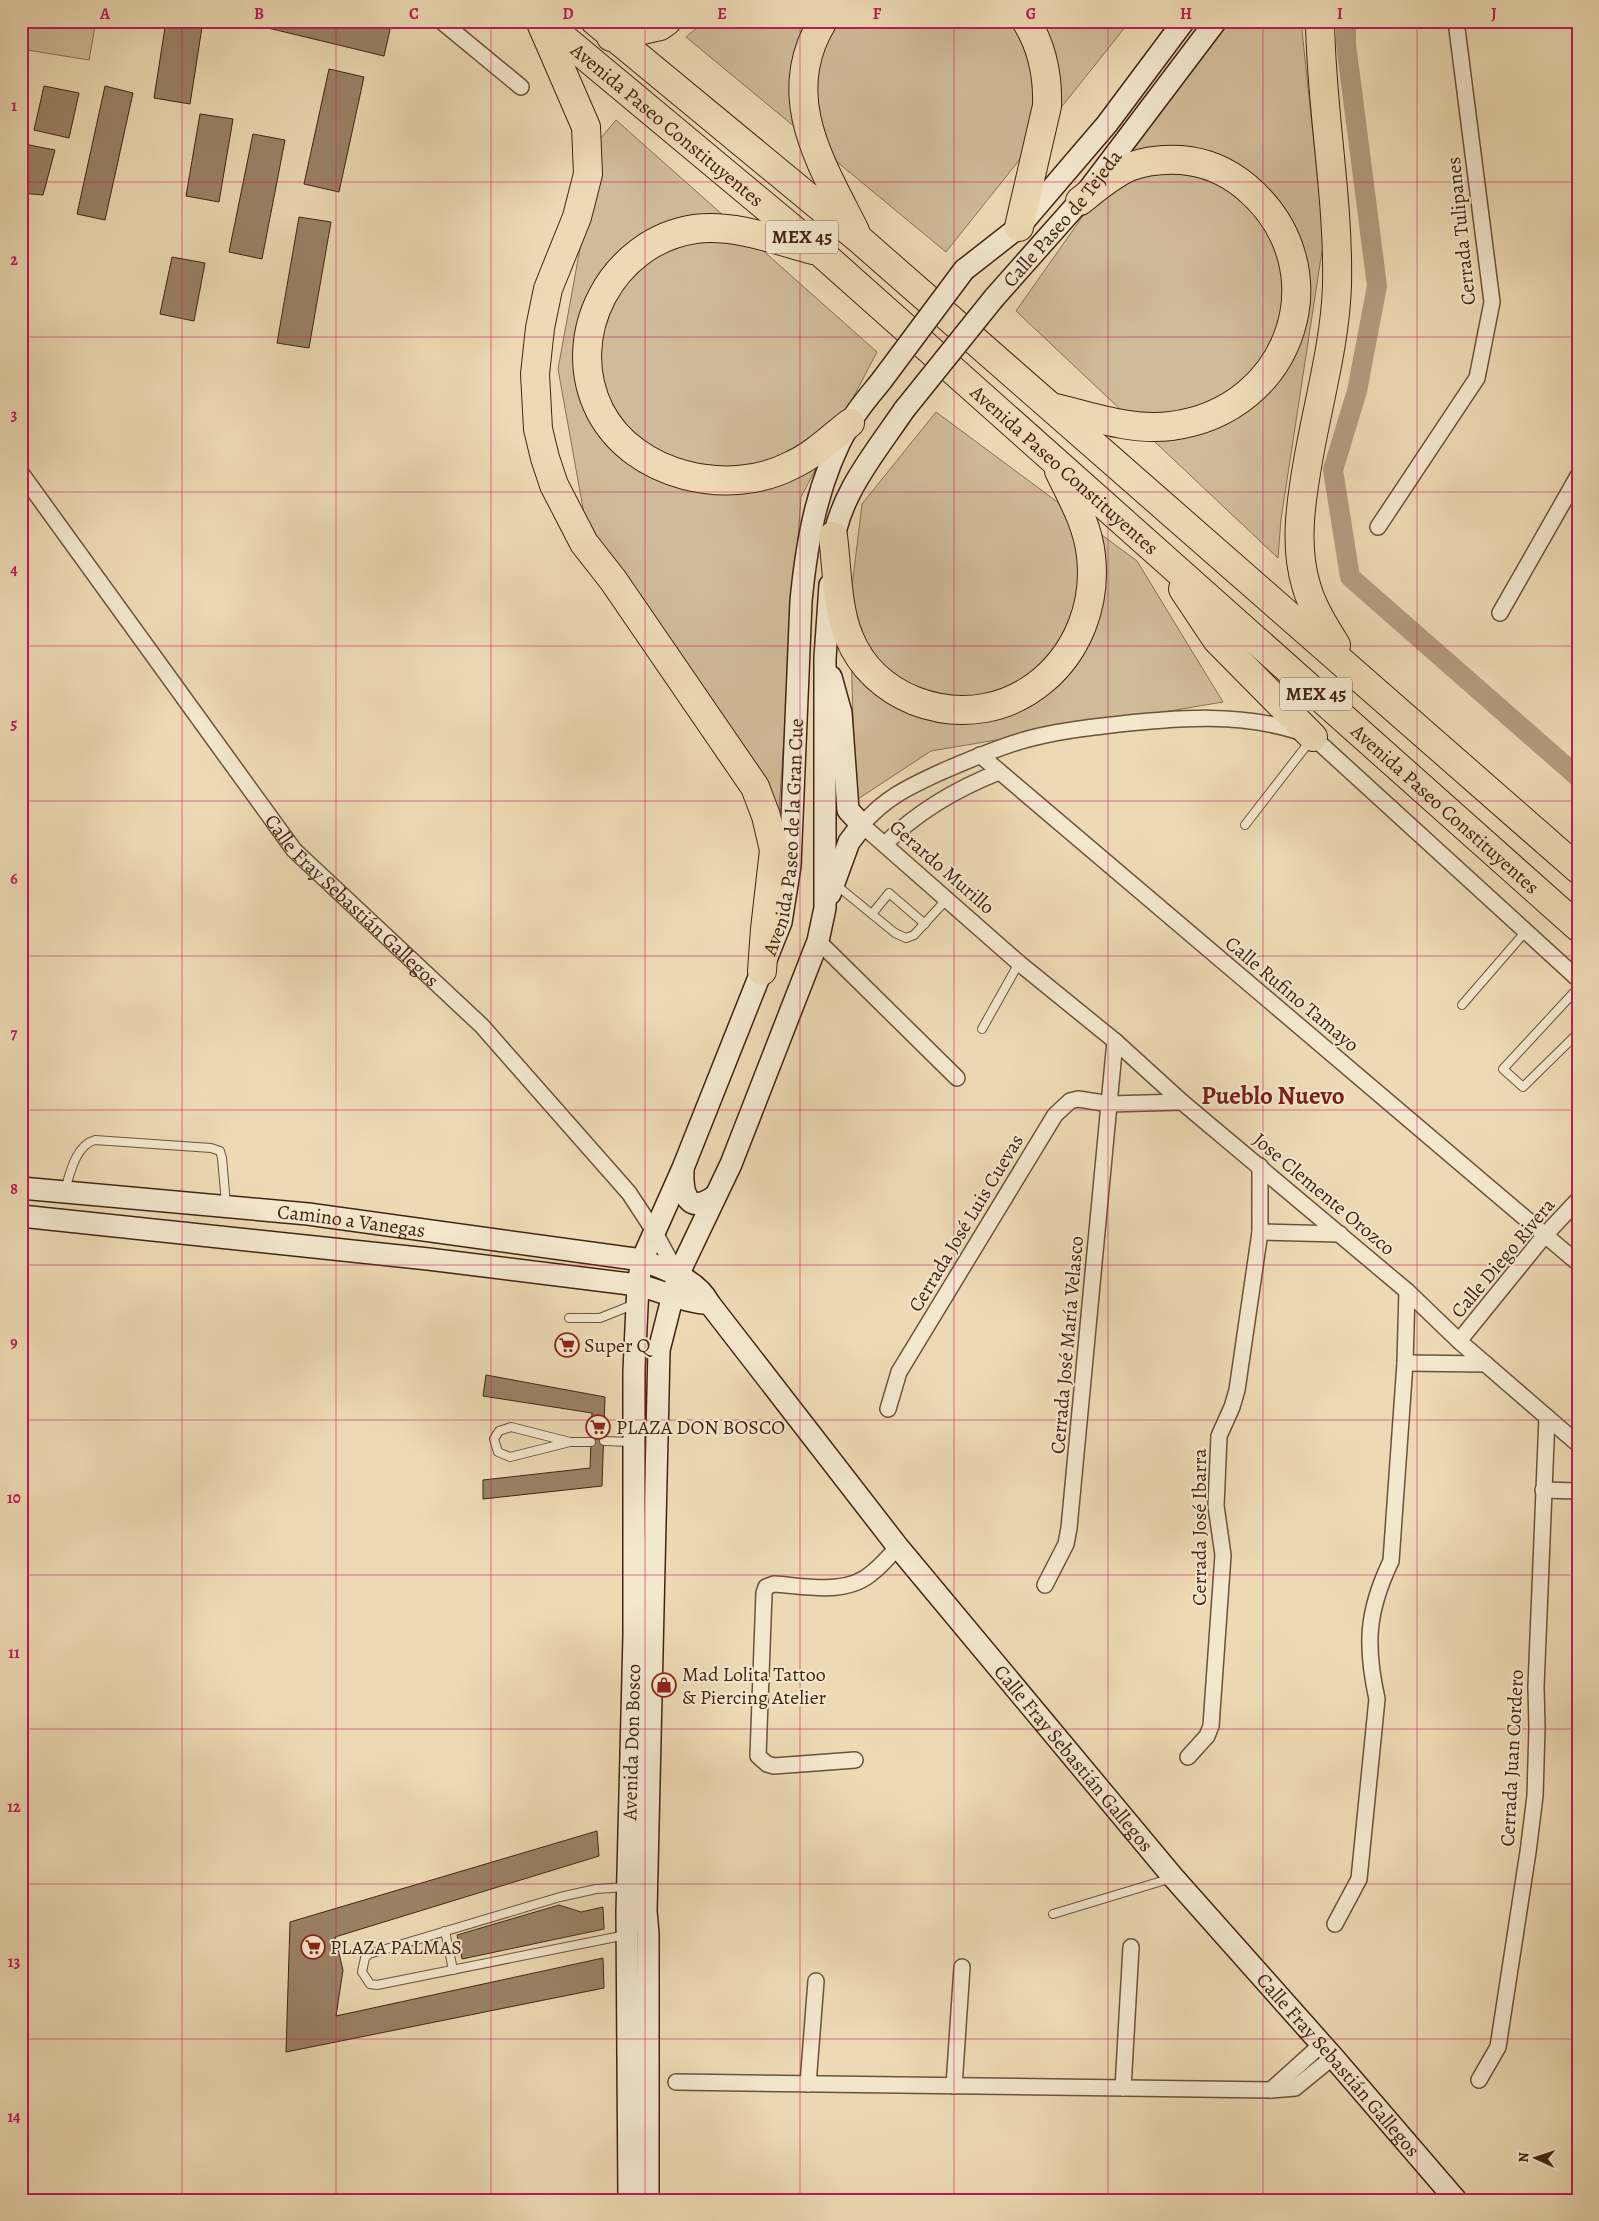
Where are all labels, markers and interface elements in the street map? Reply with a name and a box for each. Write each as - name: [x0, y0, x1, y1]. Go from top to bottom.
- text: A: [99, 3, 111, 25]
- text: B: [254, 3, 264, 25]
- text: C: [409, 3, 419, 25]
- text: D: [562, 3, 574, 25]
- text: E: [717, 3, 727, 25]
- text: F: [873, 3, 882, 25]
- text: G: [1026, 3, 1036, 25]
- text: H: [1180, 3, 1192, 25]
- text: I: [1337, 3, 1343, 25]
- text: J: [1491, 3, 1497, 25]
- street label: Avenida Paseo Constituyentes: [565, 36, 770, 213]
- text: 1: [11, 95, 17, 117]
- street label: Calle Paseo de Tejeda: [997, 143, 1128, 293]
- street label: Cerrada Tulipanes: [1440, 155, 1482, 307]
- road number: MEX 45: [766, 220, 838, 253]
- text: 2: [10, 249, 18, 271]
- street label: Avenida Paseo Constituyentes: [964, 378, 1164, 561]
- text: 3: [11, 404, 18, 426]
- text: 4: [10, 559, 18, 581]
- road number: MEX 45: [1280, 678, 1352, 711]
- text: 5: [11, 713, 18, 735]
- street label: Avenida Paseo Constituyentes: [1345, 717, 1545, 900]
- street label: Avenida Paseo de la Gran Cue: [755, 718, 810, 960]
- street label: Calle Fray Sebastián Gallegos: [259, 808, 445, 993]
- street label: Gerardo Murillo: [884, 814, 1000, 920]
- text: 6: [10, 868, 18, 890]
- street label: Calle Rufino Tamayo: [1219, 930, 1365, 1058]
- text: 7: [11, 1023, 18, 1045]
- district label: Pueblo Nuevo: [1201, 1079, 1345, 1113]
- street label: Jose Clemente Orozco: [1247, 1127, 1401, 1261]
- street label: Cerrada José Luis Cuevas: [902, 1129, 1030, 1317]
- text: 8: [10, 1178, 18, 1200]
- street label: Calle Diego Rivera: [1445, 1192, 1562, 1324]
- street label: Camino a Vanegas: [276, 1198, 427, 1244]
- street label: Cerrada José María Velasco: [1044, 1235, 1090, 1455]
- text: 9: [10, 1332, 18, 1354]
- supermarket icon: Super Q: [554, 1332, 580, 1358]
- place label: Super Q: [584, 1332, 654, 1359]
- supermarket icon: PLAZA DON BOSCO: [585, 1414, 611, 1440]
- place label: PLAZA DON BOSCO: [616, 1414, 785, 1441]
- street label: Cerrada José Ibarra: [1186, 1448, 1213, 1606]
- text: 10: [7, 1487, 21, 1509]
- text: 11: [8, 1642, 20, 1664]
- street label: Calle Fray Sebastián Gallegos: [988, 1659, 1160, 1857]
- place label: Mad Lolita Tattoo & Piercing Atelier: [682, 1661, 827, 1711]
- street label: Avenida Don Bosco: [616, 1664, 647, 1822]
- street label: Cerrada Juan Cordero: [1494, 1669, 1530, 1847]
- shop icon: Mad Lolita Tattoo & Piercing Atelier: [651, 1672, 677, 1698]
- text: 12: [7, 1796, 21, 1818]
- supermarket icon: PLAZA PALMAS: [300, 1934, 326, 1960]
- place label: PLAZA PALMAS: [330, 1934, 462, 1961]
- text: 13: [8, 1951, 20, 1973]
- street label: Calle Fray Sebastián Gallegos: [1251, 1967, 1426, 2162]
- text: 14: [7, 2106, 21, 2128]
- north arrow: [1512, 2134, 1562, 2184]
- text: N: [1514, 2152, 1533, 2163]

